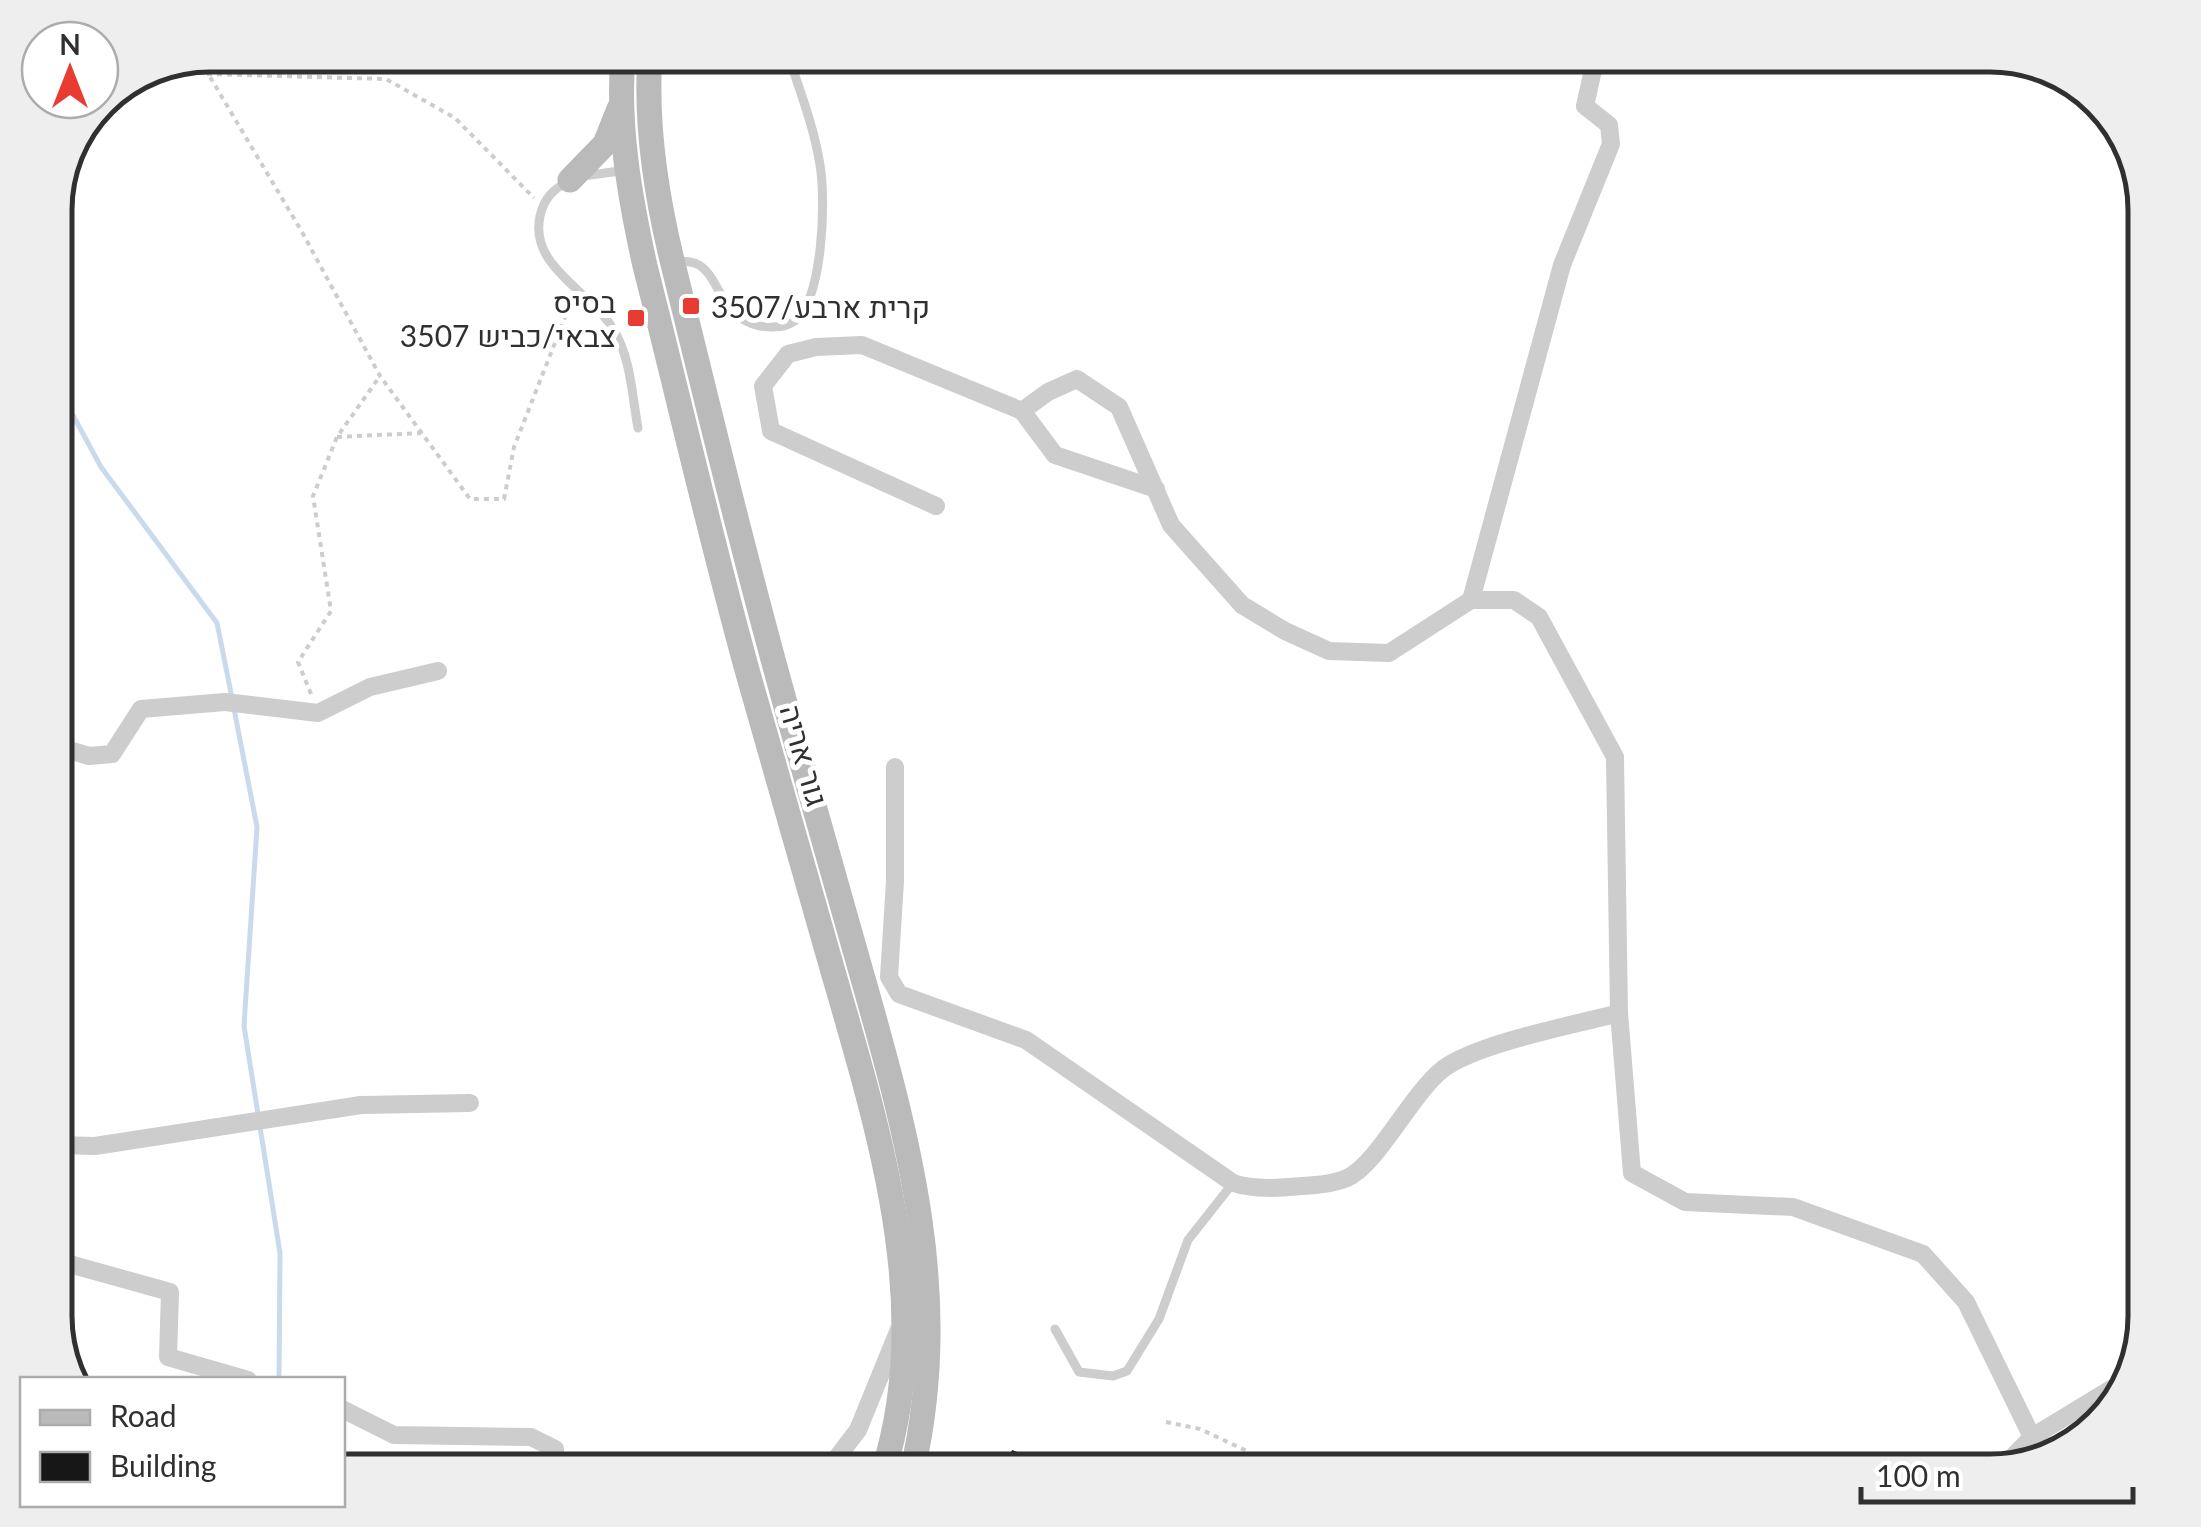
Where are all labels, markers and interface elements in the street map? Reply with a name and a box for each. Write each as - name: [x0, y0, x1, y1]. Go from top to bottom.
- north arrow: [20, 20, 120, 120]
- text: N: [59, 27, 81, 61]
- place label: בסיס צבאי/כביש 3507: [400, 283, 616, 353]
- place label: קרית ארבע/3507: [711, 288, 930, 324]
- marker: קרית ארבע/3507: [680, 295, 702, 317]
- marker: בסיס צבאי/כביש 3507: [625, 307, 647, 329]
- street label: גור אריה: [773, 700, 837, 810]
- legend: [20, 1377, 345, 1507]
- text: Road: [110, 1397, 177, 1433]
- scale bar: [1861, 1442, 2134, 1504]
- text: Building: [110, 1447, 216, 1483]
- text: 100 m: [1876, 1457, 1961, 1493]

